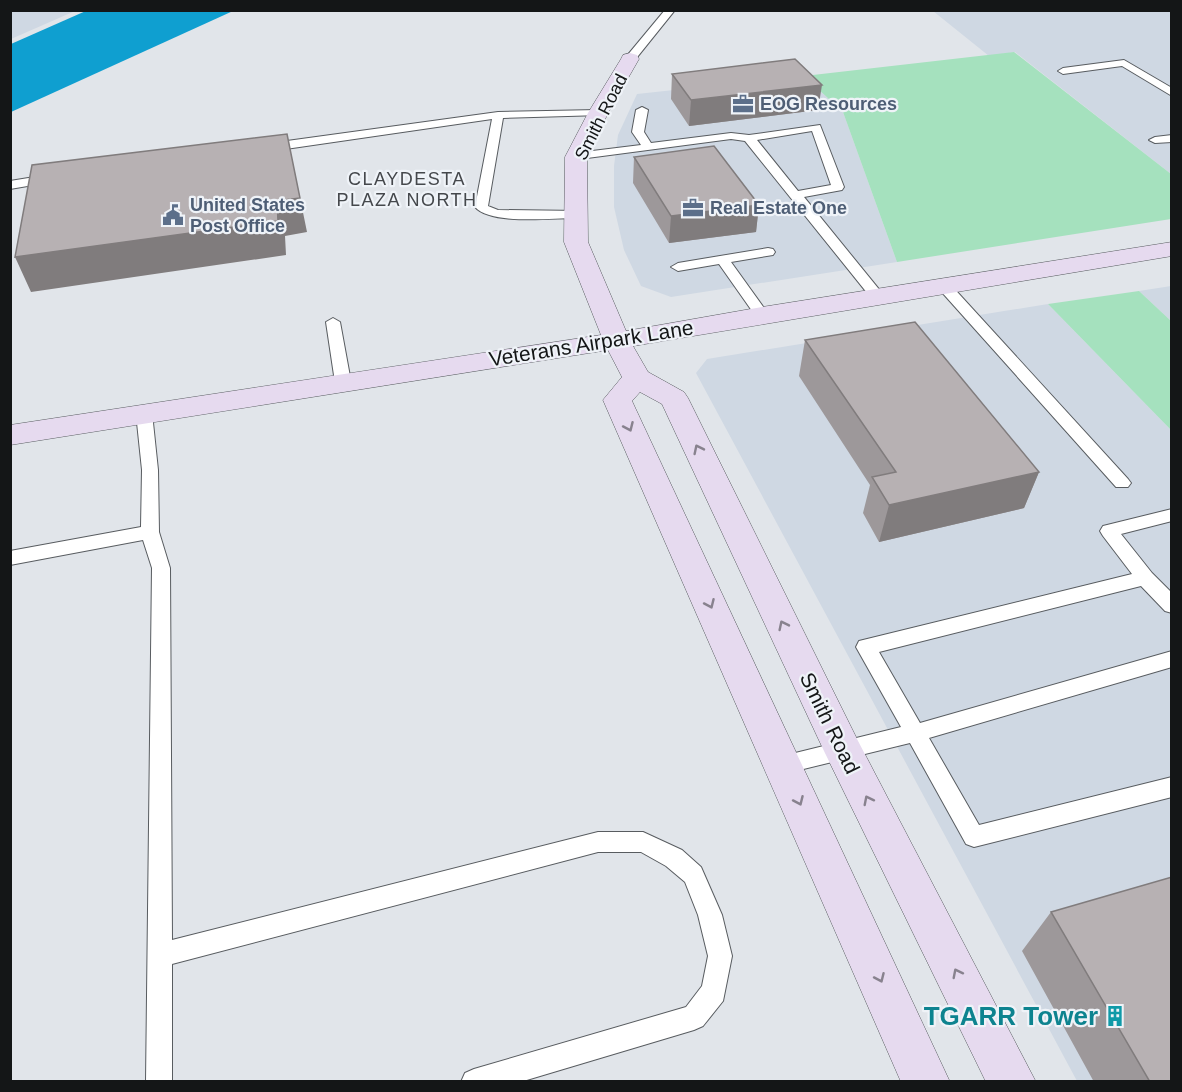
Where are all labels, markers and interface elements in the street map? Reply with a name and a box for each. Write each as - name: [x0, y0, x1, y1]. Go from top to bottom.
- street label: Smith Road: [571, 71, 631, 163]
- office icon: EOG Resources: [731, 92, 755, 116]
- place label: EOG Resources: [760, 94, 897, 114]
- district label: CLAYDESTA PLAZA NORTH: [336, 169, 478, 210]
- place label: United States Post Office: [190, 195, 305, 236]
- office icon: Real Estate One: [681, 196, 705, 220]
- place label: Real Estate One: [710, 198, 847, 218]
- public building icon: United States Post Office: [161, 203, 185, 227]
- street label: Veterans Airpark Lane: [487, 315, 695, 371]
- one-way arrow: [622, 420, 634, 431]
- one-way arrow: [694, 444, 706, 455]
- one-way arrow: [702, 598, 714, 609]
- one-way arrow: [778, 620, 790, 631]
- street label: Smith Road: [796, 669, 864, 777]
- one-way arrow: [792, 794, 804, 805]
- one-way arrow: [864, 796, 875, 806]
- one-way arrow: [953, 969, 964, 980]
- one-way arrow: [872, 972, 884, 983]
- place label: TGARR Tower: [924, 1001, 1098, 1031]
- building icon: TGARR Tower: [1103, 1004, 1127, 1028]

